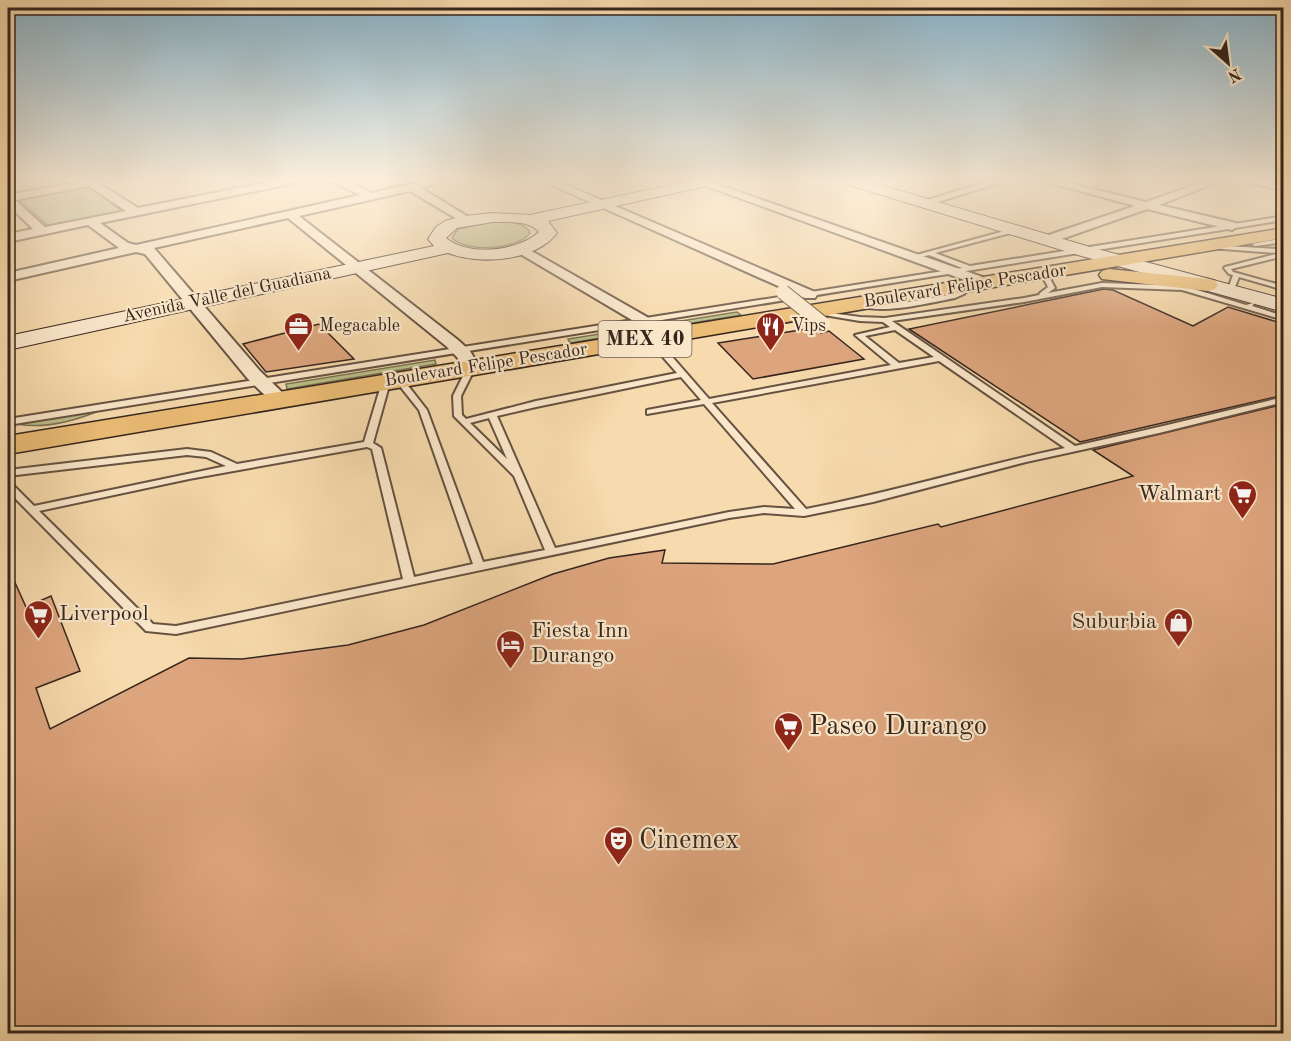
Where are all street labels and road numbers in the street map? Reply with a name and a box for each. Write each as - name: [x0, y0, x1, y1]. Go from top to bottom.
- street label: Boulevard Felipe Pescador: [862, 261, 1068, 311]
- street label: Avenida Valle del Guadiana: [121, 264, 333, 326]
- road number: MEX 40: [598, 321, 692, 357]
- street label: Boulevard Felipe Pescador: [383, 340, 589, 390]

